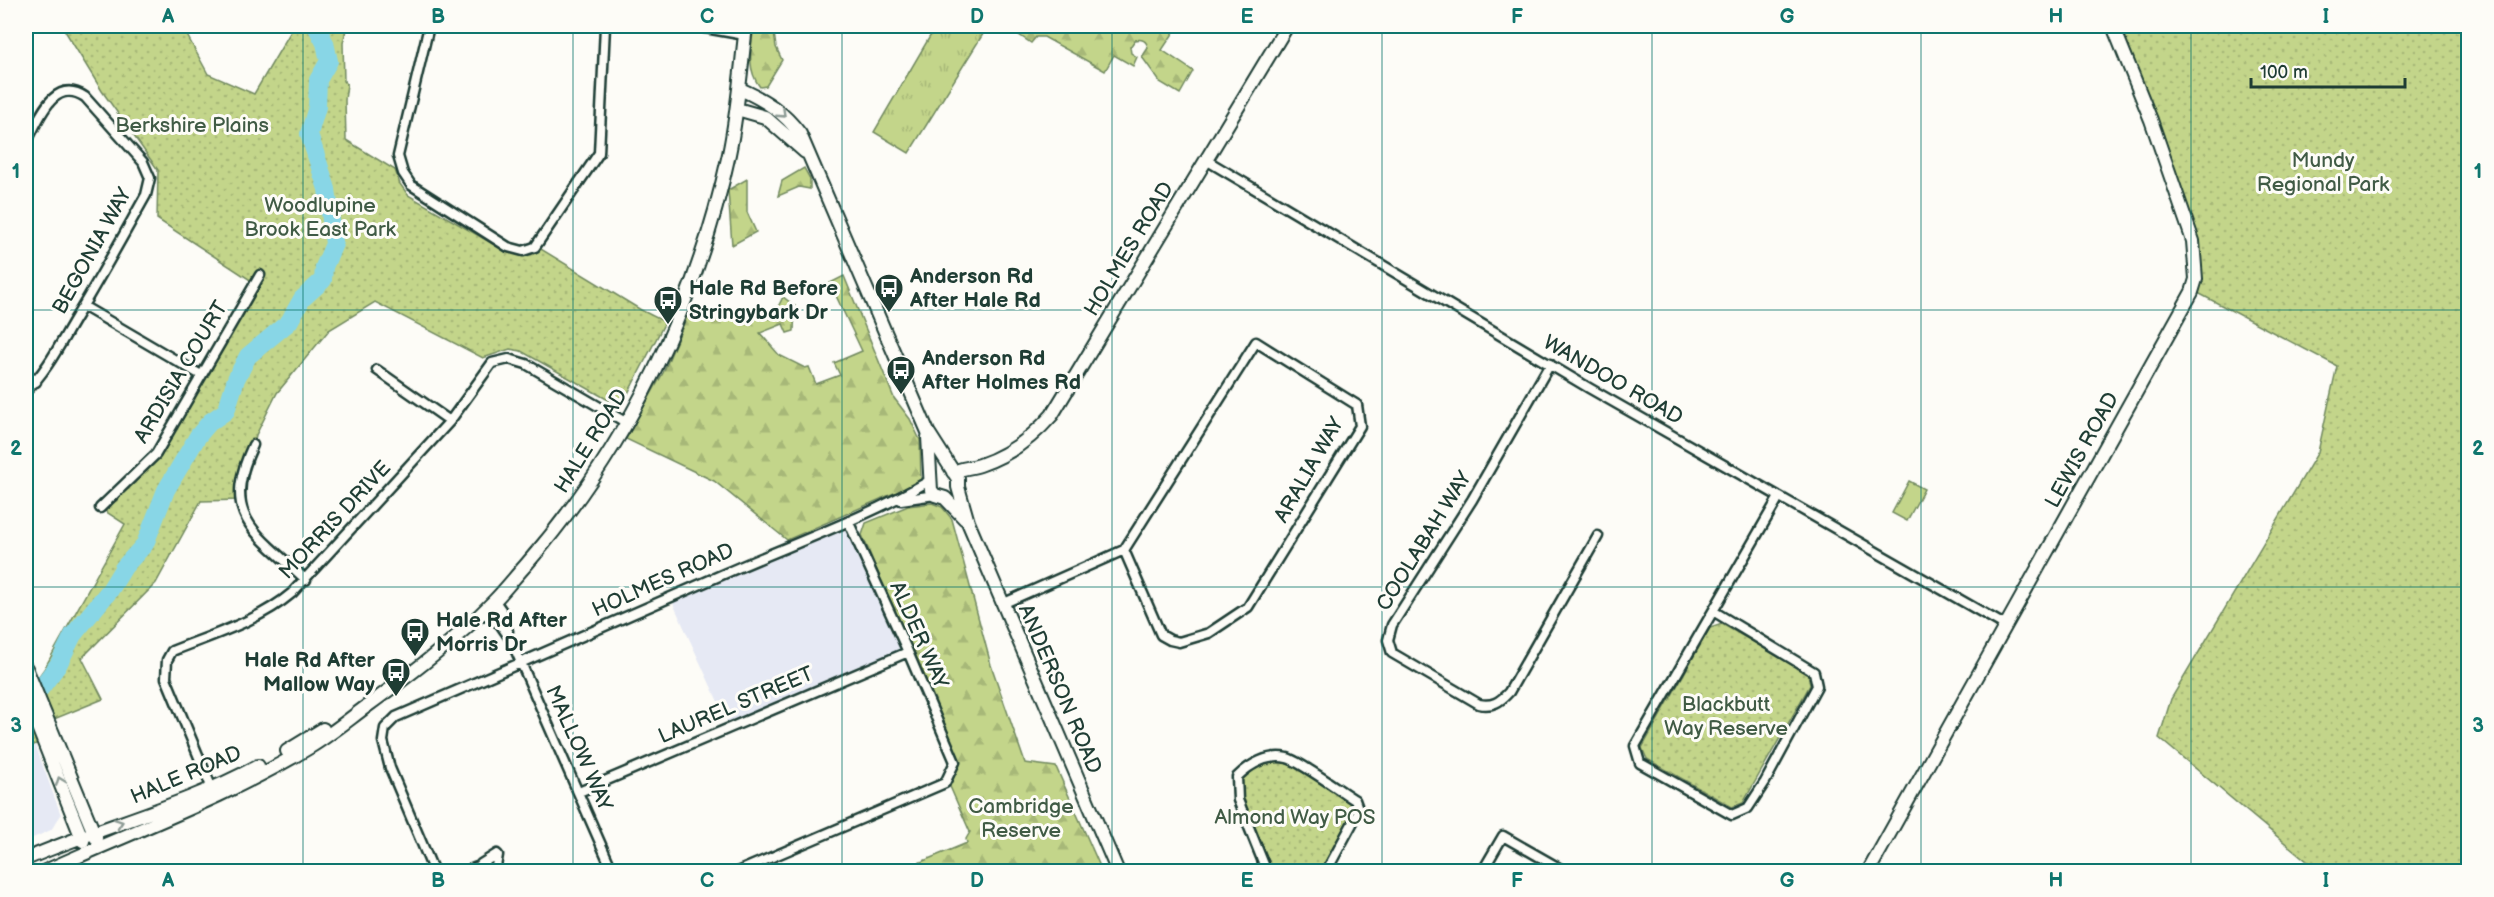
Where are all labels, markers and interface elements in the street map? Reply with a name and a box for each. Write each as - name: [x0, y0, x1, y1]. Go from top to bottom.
- text: A: [161, 5, 175, 29]
- text: B: [431, 5, 445, 29]
- text: C: [700, 5, 714, 29]
- text: D: [970, 5, 984, 29]
- text: E: [1241, 5, 1254, 29]
- text: F: [1511, 5, 1523, 29]
- text: G: [1780, 5, 1795, 29]
- text: H: [2049, 5, 2063, 29]
- text: I: [2323, 5, 2329, 29]
- scale bar: [2251, 51, 2406, 89]
- text: 100 m: [2260, 62, 2308, 83]
- one-way arrow: [775, 107, 786, 118]
- park label: Berkshire Plains: [115, 113, 269, 138]
- park label: Mundy Regional Park: [2257, 148, 2390, 197]
- text: 1: [12, 160, 20, 184]
- text: 1: [2474, 160, 2482, 184]
- street label: HOLMES ROAD: [1079, 177, 1179, 321]
- street label: BEGONIA WAY: [47, 183, 137, 318]
- park label: Woodlupine Brook East Park: [244, 193, 397, 242]
- place label: Anderson Rd After Hale Rd: [909, 264, 1041, 313]
- bus stop icon: Anderson Rd After Hale Rd: [873, 272, 905, 314]
- place label: Hale Rd Before Stringybark Dr: [689, 276, 838, 325]
- bus stop icon: Hale Rd Before Stringybark Dr: [652, 284, 684, 326]
- street label: ARDISIA COURT: [129, 296, 233, 448]
- street label: WANDOO ROAD: [1539, 330, 1687, 430]
- place label: Anderson Rd After Holmes Rd: [921, 346, 1081, 395]
- bus stop icon: Anderson Rd After Holmes Rd: [885, 354, 917, 396]
- street label: HALE ROAD: [549, 384, 633, 498]
- street label: LEWIS ROAD: [2040, 388, 2124, 512]
- street label: ARALIA WAY: [1269, 412, 1350, 527]
- text: 2: [10, 437, 22, 461]
- text: 2: [2472, 437, 2484, 461]
- street label: MORRIS DRIVE: [274, 456, 396, 584]
- street label: COOLABAH WAY: [1371, 466, 1477, 615]
- street label: HOLMES ROAD: [588, 538, 738, 622]
- street label: ALDER WAY: [884, 578, 954, 693]
- street label: ANDERSON ROAD: [1013, 601, 1107, 777]
- place label: Hale Rd After Morris Dr: [436, 608, 567, 657]
- bus stop icon: Hale Rd After Morris Dr: [399, 616, 431, 658]
- place label: Hale Rd After Mallow Way: [244, 648, 376, 697]
- bus stop icon: Hale Rd After Mallow Way: [380, 656, 412, 698]
- street label: LAUREL STREET: [655, 661, 818, 749]
- street label: MALLOW WAY: [540, 681, 618, 815]
- park label: Blackbutt Way Reserve: [1664, 692, 1788, 741]
- text: 3: [10, 714, 22, 738]
- text: 3: [2472, 714, 2484, 738]
- street label: HALE ROAD: [127, 740, 245, 810]
- one-way arrow: [55, 776, 67, 787]
- park label: Cambridge Reserve: [968, 794, 1074, 843]
- park label: Almond Way POS: [1215, 805, 1376, 830]
- one-way arrow: [113, 818, 124, 831]
- text: A: [161, 869, 175, 893]
- text: B: [431, 869, 445, 893]
- text: C: [700, 869, 714, 893]
- text: D: [970, 869, 984, 893]
- text: E: [1241, 869, 1254, 893]
- text: F: [1511, 869, 1523, 893]
- text: G: [1780, 869, 1795, 893]
- text: H: [2049, 869, 2063, 893]
- text: I: [2323, 869, 2329, 893]

